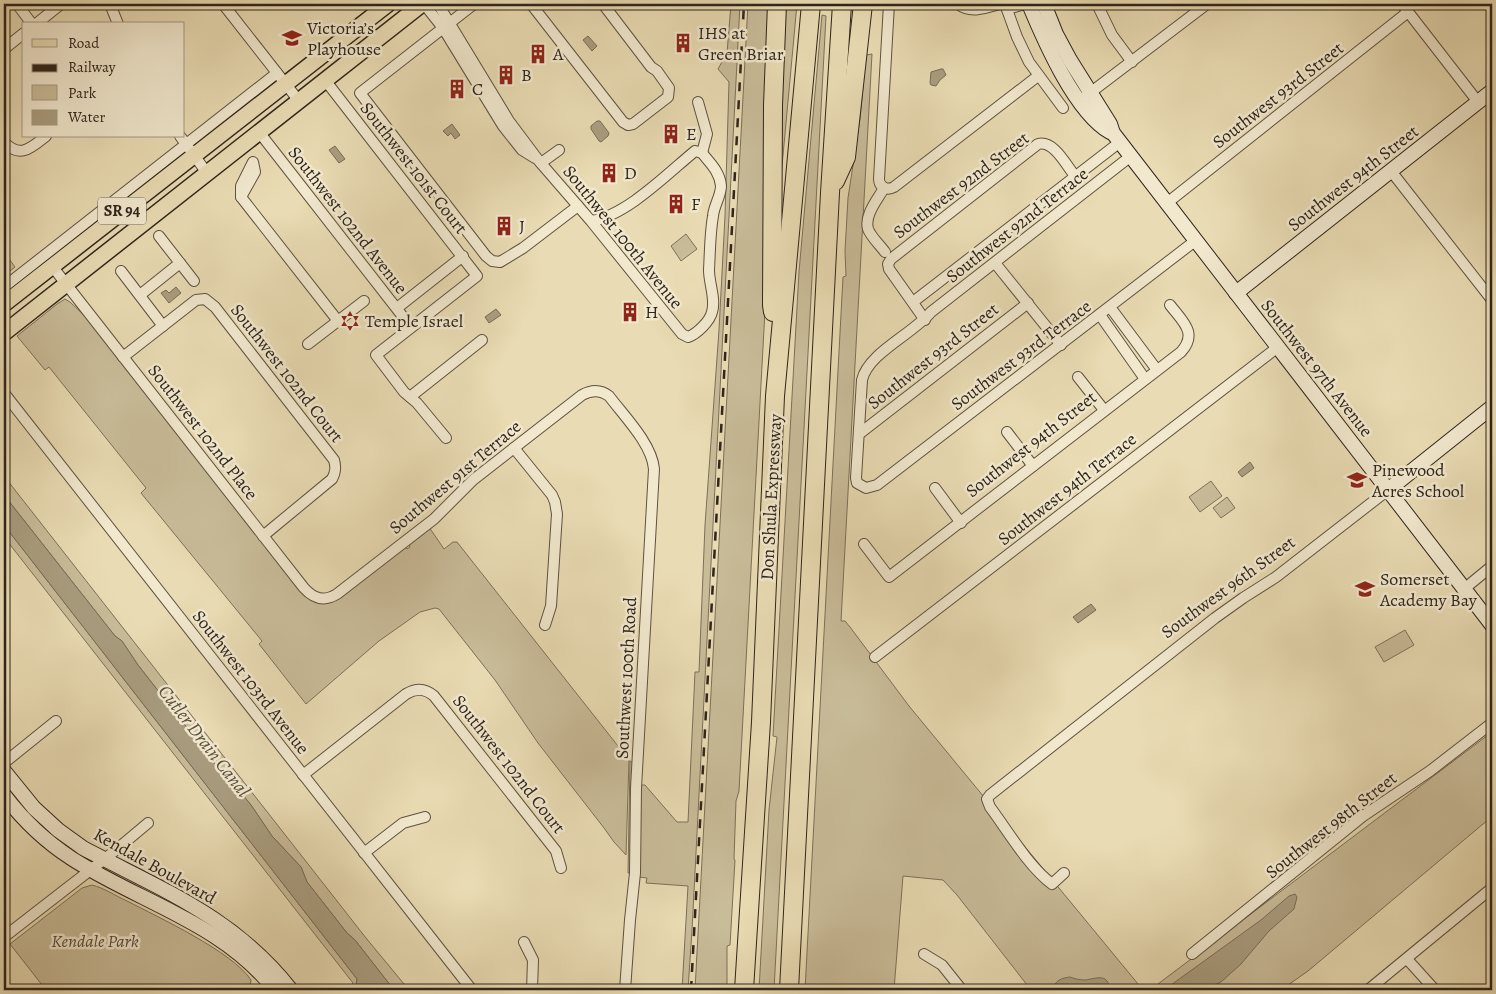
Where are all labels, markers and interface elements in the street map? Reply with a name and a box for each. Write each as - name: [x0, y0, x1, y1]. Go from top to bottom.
- place label: Victoria’s Playhouse: [306, 16, 381, 61]
- place label: IHS at Green Briar: [698, 21, 784, 66]
- legend: [22, 22, 185, 138]
- school or university icon: Victoria’s Playhouse: [281, 27, 303, 49]
- building icon: IHS at Green Briar: [672, 32, 694, 54]
- text: Road: [68, 33, 100, 53]
- street label: Southwest 93rd Street: [1207, 36, 1349, 154]
- place label: A: [552, 42, 564, 66]
- building icon: A: [527, 43, 549, 65]
- text: Railway: [68, 57, 116, 77]
- place label: B: [521, 63, 532, 87]
- building icon: B: [495, 64, 517, 86]
- place label: C: [472, 77, 483, 101]
- building icon: C: [446, 78, 468, 100]
- text: Park: [68, 83, 97, 103]
- street label: Southwest 101st Court: [355, 97, 473, 239]
- text: Water: [67, 107, 105, 127]
- street label: Southwest 94th Street: [1283, 119, 1423, 237]
- place label: E: [686, 122, 697, 146]
- building icon: E: [660, 123, 682, 145]
- street label: Southwest 92nd Street: [888, 126, 1034, 244]
- street label: Southwest 102nd Avenue: [283, 141, 413, 299]
- street label: Southwest 100th Avenue: [558, 160, 688, 314]
- place label: D: [624, 161, 637, 185]
- building icon: D: [598, 162, 620, 184]
- street label: Southwest 92nd Terrace: [941, 162, 1093, 288]
- place label: F: [691, 192, 700, 216]
- building icon: F: [665, 193, 687, 215]
- road number: SR 94: [98, 198, 146, 225]
- place label: J: [519, 214, 525, 238]
- building icon: J: [493, 215, 515, 237]
- street label: Southwest 93rd Terrace: [946, 294, 1096, 416]
- street label: Southwest 97th Avenue: [1256, 294, 1378, 442]
- street label: Southwest 93rd Street: [862, 297, 1004, 415]
- street label: Southwest 102nd Court: [225, 299, 349, 447]
- place label: H: [645, 300, 659, 324]
- building icon: H: [619, 301, 641, 323]
- place label: Temple Israel: [365, 309, 464, 333]
- synagogue icon: Temple Israel: [339, 310, 361, 332]
- street label: Southwest 102nd Place: [142, 359, 264, 505]
- street label: Southwest 94th Street: [961, 385, 1101, 503]
- street label: Don Shula Expressway: [755, 412, 787, 581]
- street label: Southwest 91st Terrace: [384, 415, 526, 539]
- street label: Southwest 94th Terrace: [993, 427, 1141, 551]
- place label: Pinewood Acres School: [1371, 458, 1465, 503]
- school or university icon: Pinewood Acres School: [1346, 469, 1368, 491]
- street label: Southwest 96th Street: [1156, 530, 1300, 644]
- place label: Somerset Academy Bay: [1379, 567, 1478, 612]
- school or university icon: Somerset Academy Bay: [1354, 578, 1376, 600]
- street label: Southwest 100th Road: [610, 596, 642, 760]
- street label: Southwest 103rd Avenue: [187, 605, 315, 759]
- water label: Cutler Drain Canal: [152, 679, 256, 803]
- street label: Southwest 102nd Court: [447, 690, 571, 838]
- street label: Southwest 98th Street: [1260, 766, 1402, 884]
- street label: Kendale Boulevard: [89, 822, 221, 910]
- park label: Kendale Park: [51, 929, 139, 953]

